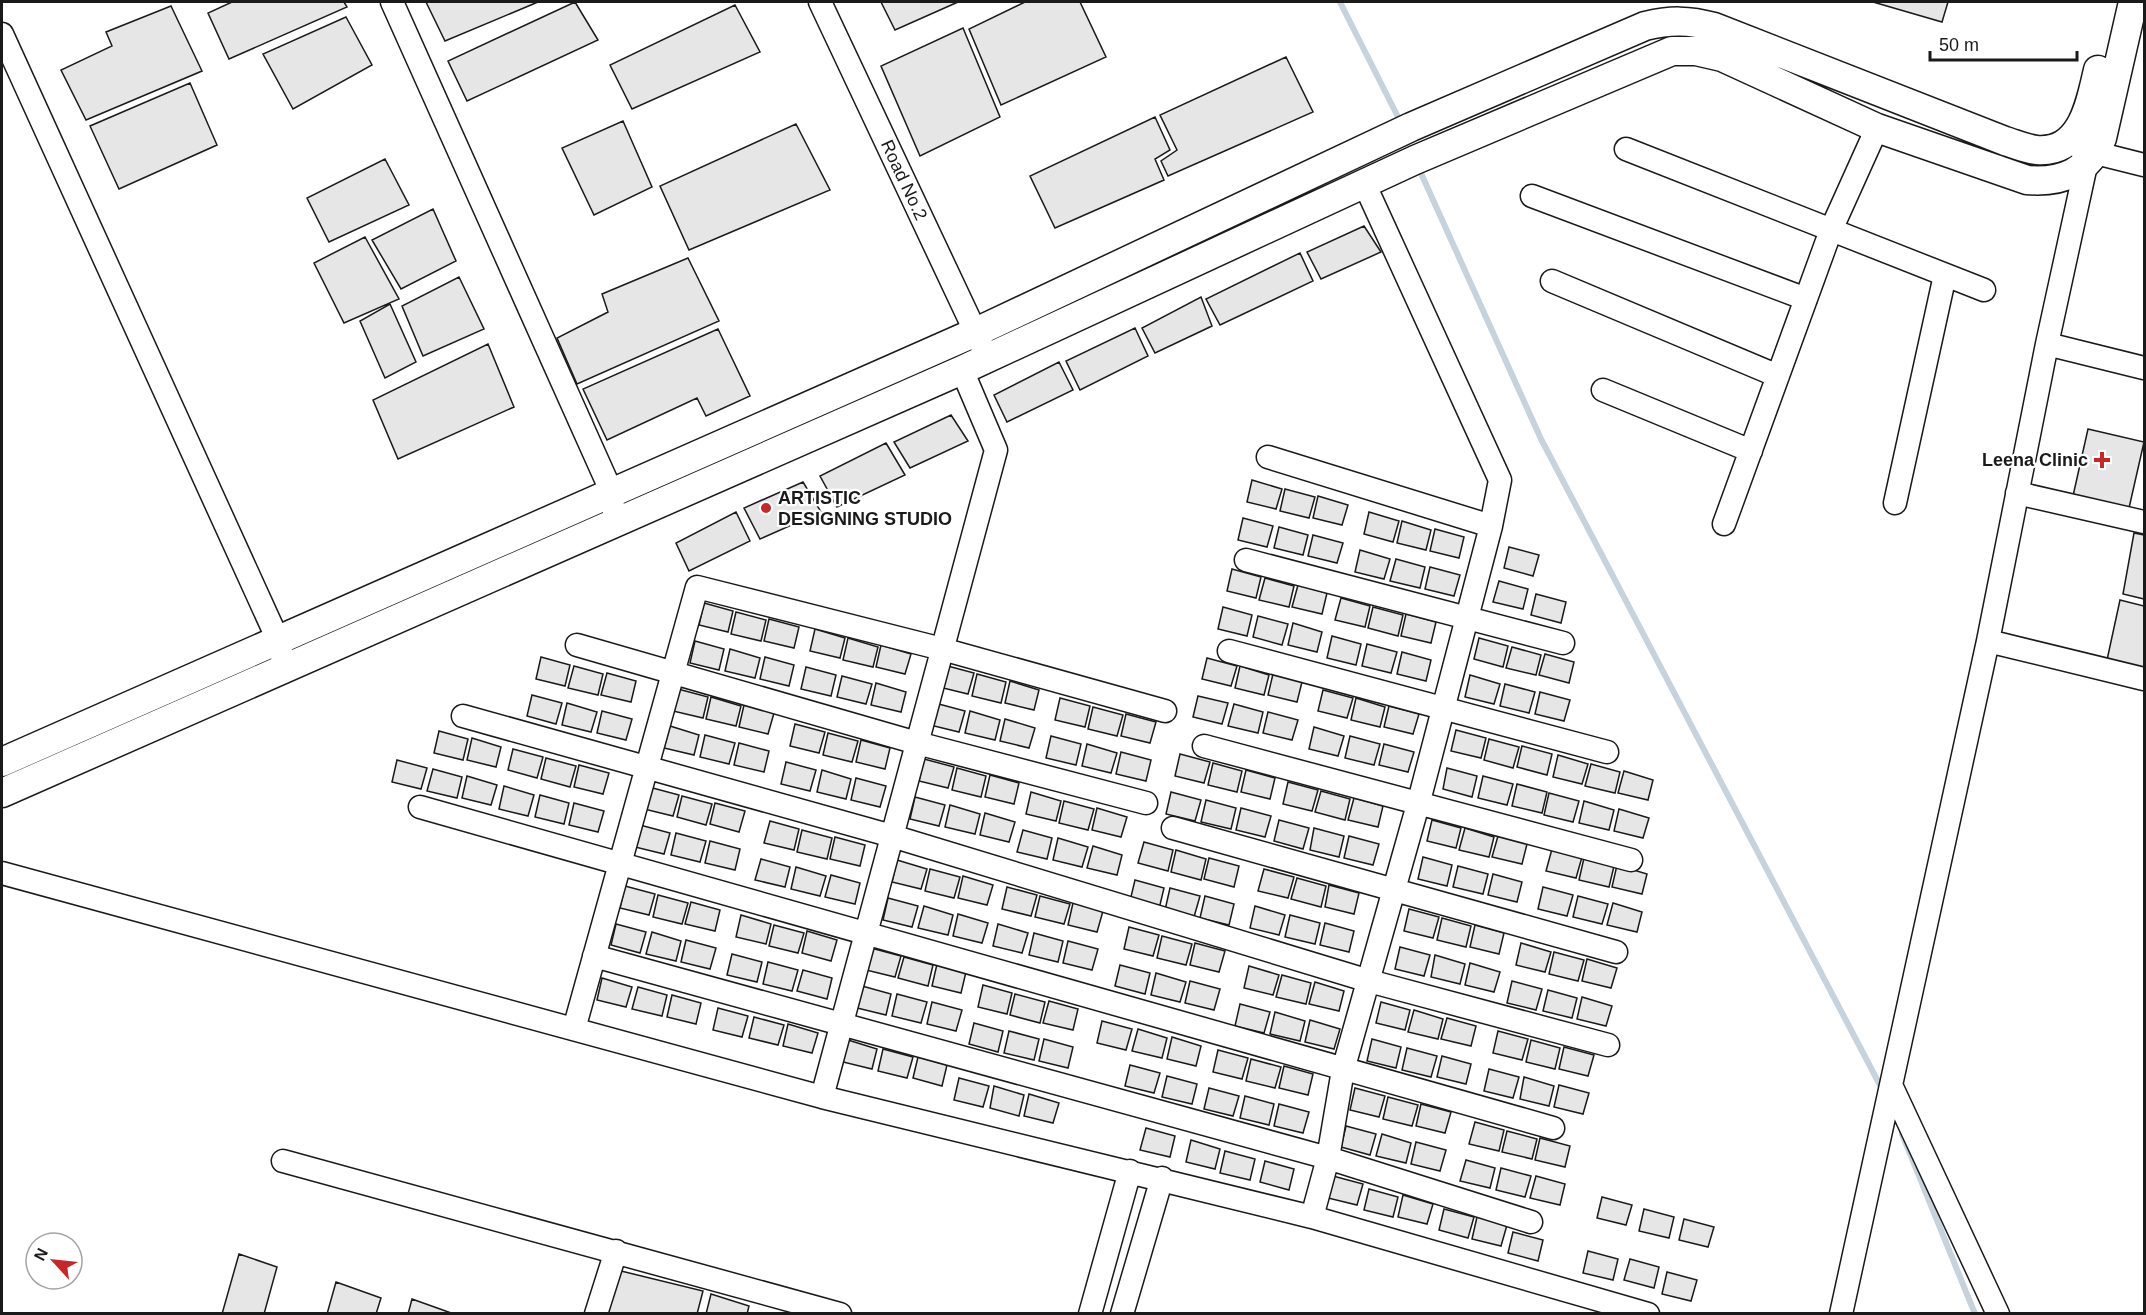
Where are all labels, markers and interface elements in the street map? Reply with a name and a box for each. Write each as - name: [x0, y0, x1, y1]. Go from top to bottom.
- scale bar: [1930, 24, 2077, 62]
- text: 50 m: [1939, 35, 1979, 55]
- street label: Road No.2: [877, 137, 931, 223]
- place label: Leena Clinic: [1982, 450, 2088, 470]
- marker: Leena Clinic: [2093, 451, 2111, 469]
- place label: ARTISTIC DESIGNING STUDIO: [778, 488, 952, 529]
- marker: ARTISTIC DESIGNING STUDIO: [759, 501, 773, 515]
- north arrow: [24, 1231, 84, 1291]
- text: N: [31, 1245, 51, 1263]

